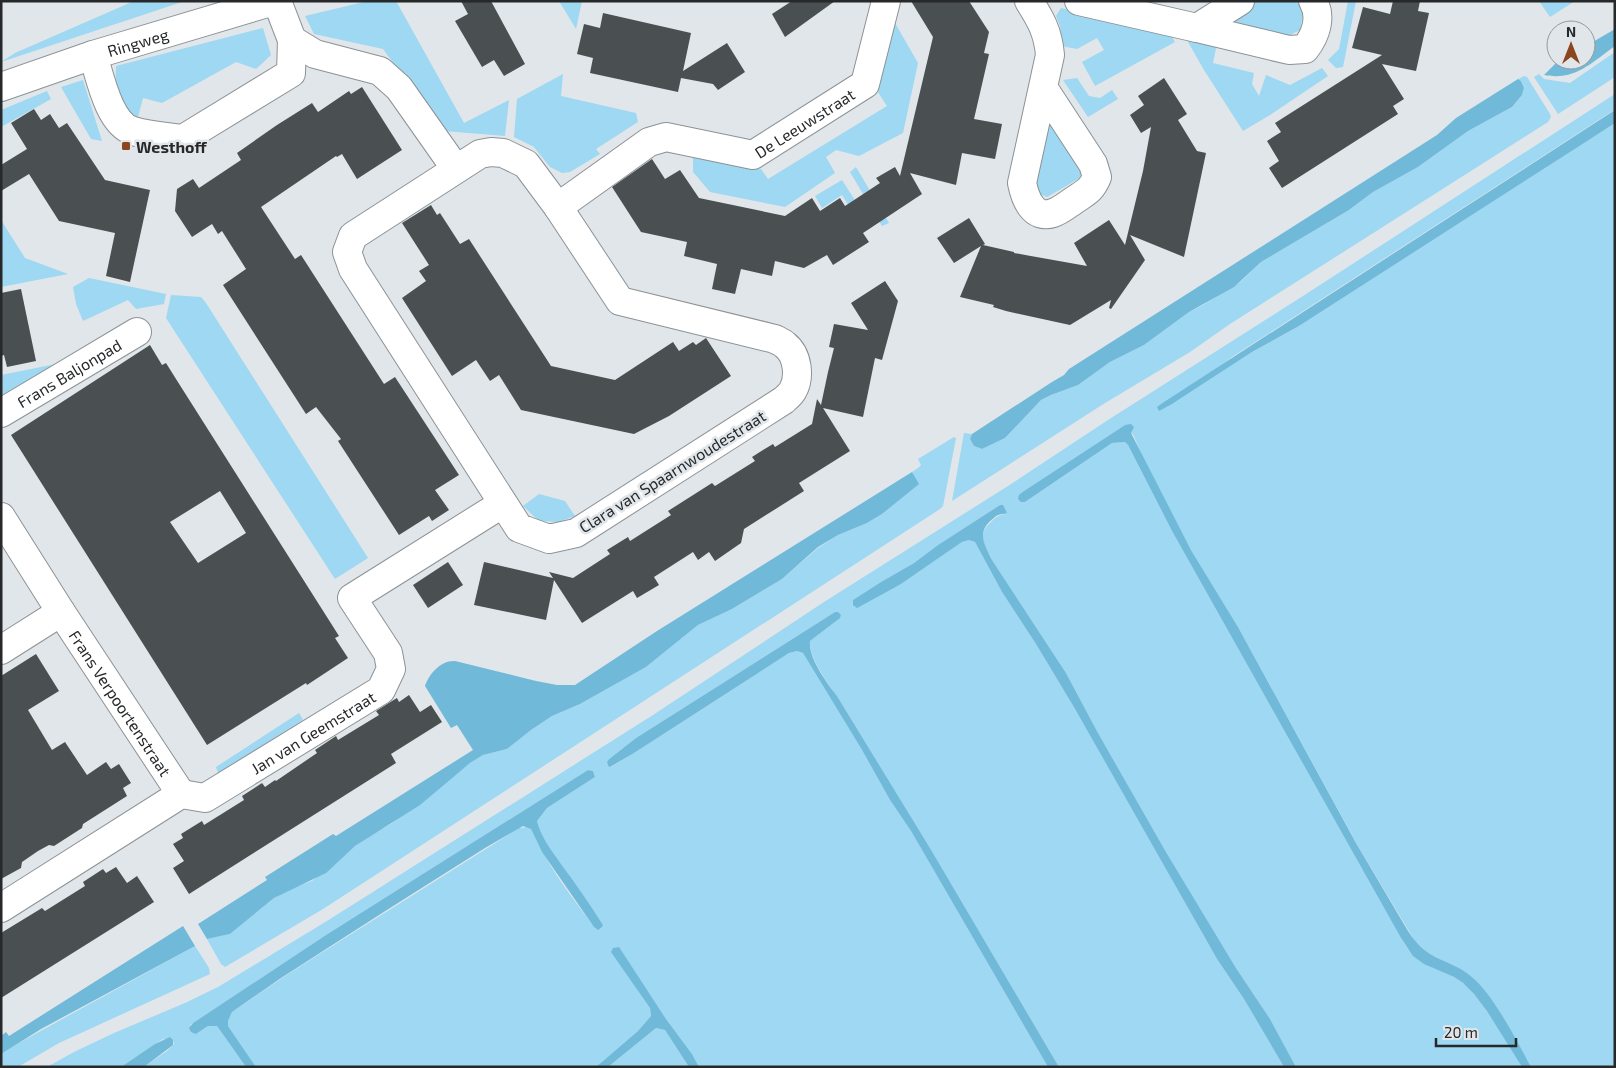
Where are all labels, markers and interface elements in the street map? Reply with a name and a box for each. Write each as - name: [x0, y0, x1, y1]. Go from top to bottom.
- north arrow: [1546, 20, 1596, 70]
- text: N: [1566, 23, 1576, 40]
- street label: Ringweg: [105, 24, 170, 60]
- street label: De Leeuwstraat: [751, 84, 858, 161]
- place label: Westhoff: [136, 137, 207, 156]
- marker: Westhoff: [120, 140, 132, 152]
- street label: Frans Baljonpad: [13, 334, 124, 411]
- street label: Clara van Spaarnwoudestraat: [575, 406, 769, 536]
- street label: Frans Verpoortenstraat: [66, 626, 176, 779]
- street label: Jan van Geemstraat: [247, 686, 379, 777]
- scale bar: [1436, 1016, 1516, 1048]
- text: 20 m: [1444, 1023, 1478, 1041]

